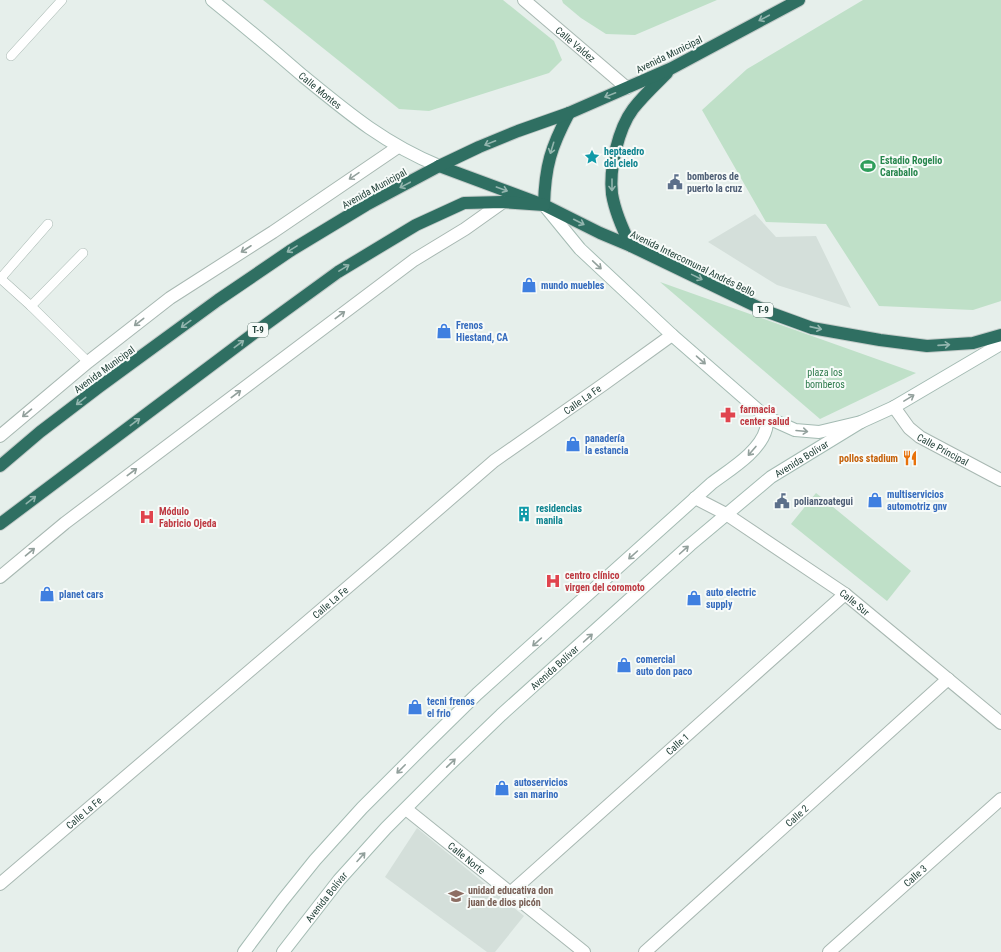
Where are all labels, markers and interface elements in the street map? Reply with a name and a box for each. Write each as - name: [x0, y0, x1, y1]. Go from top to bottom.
- one-way arrow: [759, 15, 771, 23]
- street label: Calle Valdez: [553, 25, 597, 65]
- street label: Avenida Municipal: [634, 34, 704, 75]
- street label: Calle Montes: [296, 70, 344, 111]
- one-way arrow: [605, 92, 617, 99]
- one-way arrow: [484, 139, 496, 147]
- one-way arrow: [548, 142, 556, 154]
- place label: heptaedro del cielo: [604, 146, 644, 169]
- place icon: heptaedro del cielo: [583, 148, 601, 166]
- place label: Estadio Rogelio Caraballo: [880, 155, 942, 178]
- sports icon: Estadio Rogelio Caraballo: [859, 157, 877, 175]
- street label: Avenida Municipal: [340, 166, 408, 211]
- place label: bomberos de puerto la cruz: [687, 171, 743, 194]
- one-way arrow: [349, 172, 360, 180]
- public building icon: bomberos de puerto la cruz: [666, 173, 684, 191]
- one-way arrow: [608, 178, 616, 191]
- one-way arrow: [399, 182, 411, 189]
- one-way arrow: [496, 186, 508, 194]
- one-way arrow: [572, 219, 584, 226]
- street label: Avenida Intercomunal Andrés Bello: [629, 228, 757, 299]
- one-way arrow: [241, 245, 252, 253]
- one-way arrow: [287, 245, 298, 253]
- one-way arrow: [592, 260, 602, 269]
- one-way arrow: [338, 264, 349, 272]
- one-way arrow: [690, 274, 702, 281]
- shop icon: mundo muebles: [520, 276, 538, 294]
- place label: mundo muebles: [541, 280, 605, 291]
- road number: T-9: [753, 303, 773, 317]
- one-way arrow: [334, 311, 345, 320]
- one-way arrow: [134, 318, 145, 326]
- one-way arrow: [180, 320, 191, 328]
- place label: Frenos Hiestand, CA: [456, 320, 508, 344]
- shop icon: Frenos Hiestand, CA: [435, 322, 453, 340]
- road number: T-9: [248, 323, 268, 337]
- one-way arrow: [809, 325, 822, 332]
- one-way arrow: [233, 340, 244, 349]
- one-way arrow: [937, 341, 950, 348]
- street label: Avenida Municipal: [72, 344, 137, 395]
- one-way arrow: [696, 356, 707, 365]
- park label: plaza los bomberos: [805, 367, 845, 390]
- street label: Calle La Fe: [562, 383, 604, 417]
- one-way arrow: [230, 390, 241, 398]
- one-way arrow: [903, 394, 915, 402]
- one-way arrow: [75, 396, 86, 405]
- place label: farmacia center salud: [740, 404, 789, 427]
- pharmacy icon: farmacia center salud: [719, 406, 737, 424]
- one-way arrow: [22, 408, 33, 417]
- one-way arrow: [129, 418, 140, 427]
- one-way arrow: [795, 427, 808, 434]
- street label: Calle Principal: [915, 431, 970, 468]
- place label: panadería la estancia: [585, 433, 629, 456]
- shop icon: panadería la estancia: [564, 435, 582, 453]
- street label: Avenida Bolívar: [773, 438, 830, 479]
- one-way arrow: [747, 446, 756, 456]
- restaurant icon: pollos stadium: [901, 449, 919, 467]
- place label: pollos stadium: [839, 453, 898, 464]
- one-way arrow: [127, 468, 138, 476]
- place label: multiservicios automotriz gnv: [887, 489, 948, 512]
- shop icon: multiservicios automotriz gnv: [866, 491, 884, 509]
- public building icon: polianzoategui: [773, 492, 791, 510]
- one-way arrow: [25, 496, 36, 504]
- place label: polianzoategui: [794, 496, 853, 507]
- place label: residencias manila: [536, 503, 583, 526]
- building icon: residencias manila: [515, 505, 533, 523]
- place label: Módulo Fabricio Ojeda: [159, 506, 217, 529]
- hospital icon: Módulo Fabricio Ojeda: [138, 508, 156, 526]
- one-way arrow: [679, 546, 689, 555]
- one-way arrow: [25, 548, 35, 557]
- one-way arrow: [628, 550, 638, 559]
- place label: centro clínico virgen del coromoto: [565, 570, 645, 593]
- hospital icon: centro clínico virgen del coromoto: [544, 572, 562, 590]
- street label: Calle La Fe: [310, 584, 351, 621]
- shop icon: planet cars: [38, 585, 56, 603]
- place label: auto electric supply: [706, 587, 756, 610]
- street label: Calle Sur: [838, 587, 872, 618]
- place label: planet cars: [59, 589, 104, 600]
- shop icon: auto electric supply: [685, 589, 703, 607]
- one-way arrow: [583, 633, 593, 643]
- one-way arrow: [532, 637, 542, 646]
- street label: Avenida Bolívar: [528, 643, 581, 692]
- place label: comercial auto don paco: [636, 654, 692, 677]
- shop icon: comercial auto don paco: [615, 656, 633, 674]
- place label: tecni frenos el frio: [427, 696, 475, 719]
- shop icon: tecni frenos el frio: [406, 698, 424, 716]
- street label: Calle 1: [664, 731, 691, 757]
- one-way arrow: [446, 758, 456, 768]
- one-way arrow: [396, 764, 406, 774]
- place label: autoservicios san marino: [514, 777, 568, 800]
- shop icon: autoservicios san marino: [493, 779, 511, 797]
- street label: Calle La Fe: [64, 795, 104, 831]
- street label: Calle 2: [783, 803, 811, 829]
- street label: Calle Norte: [446, 840, 487, 877]
- one-way arrow: [356, 852, 365, 862]
- street label: Calle 3: [902, 863, 929, 889]
- street label: Avenida Bolívar: [303, 870, 350, 924]
- place label: unidad educativa don juan de dios picón: [467, 885, 553, 908]
- school or university icon: unidad educativa don juan de dios picón: [447, 887, 465, 905]

